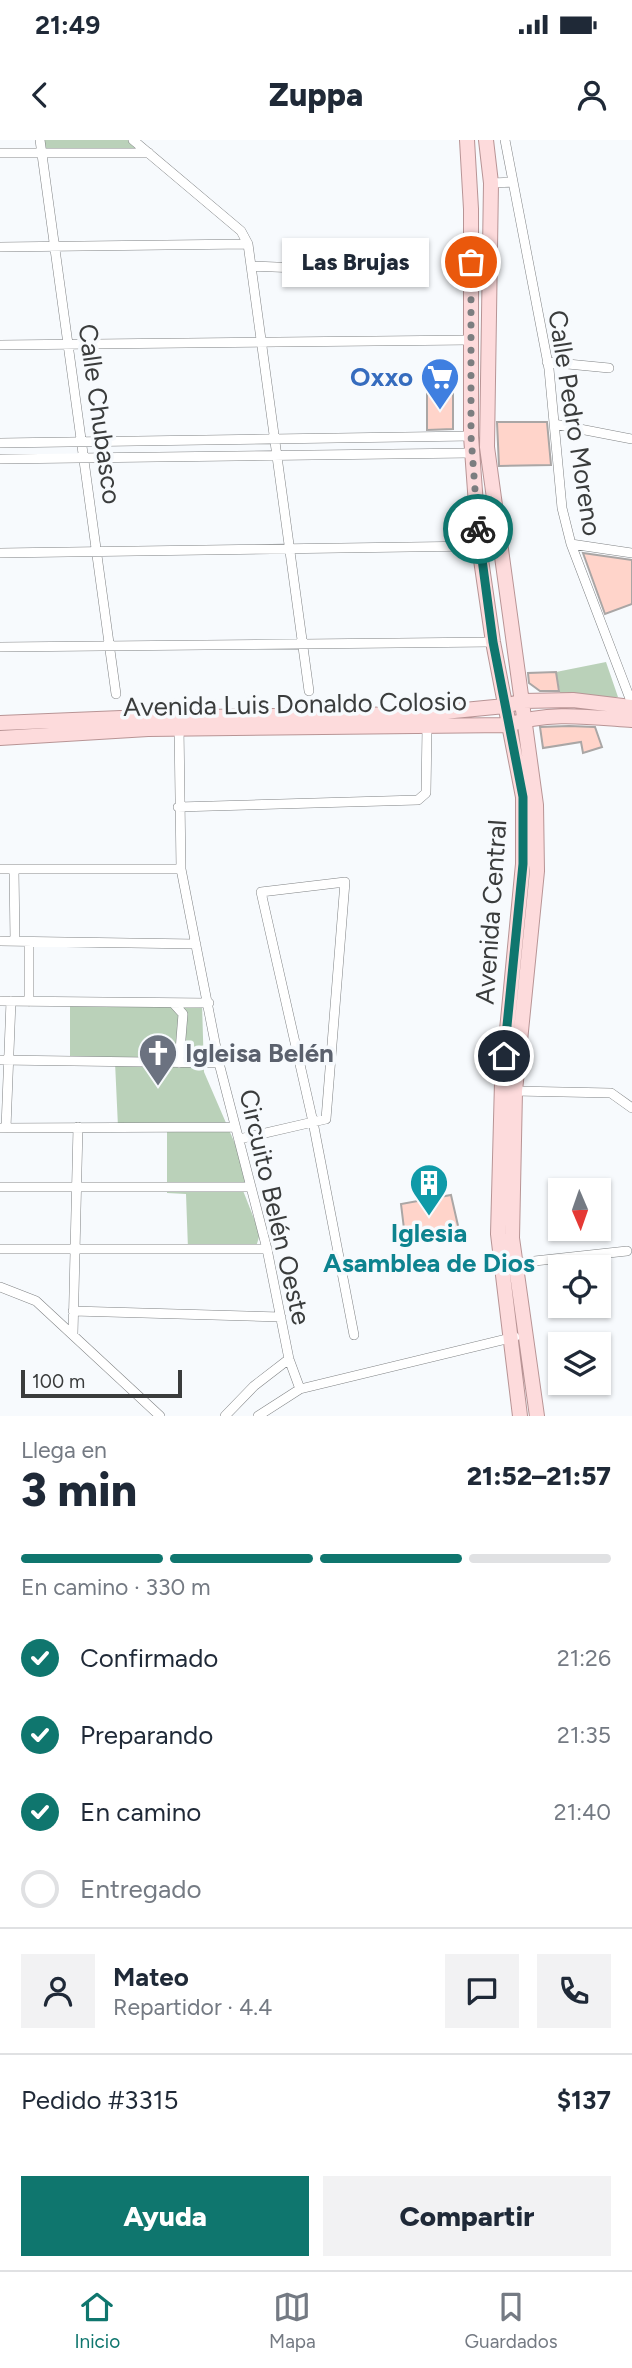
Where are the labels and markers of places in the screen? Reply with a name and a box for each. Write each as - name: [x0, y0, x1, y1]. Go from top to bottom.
- pin: [441, 232, 501, 292]
- callout: Las Brujas: [282, 237, 429, 286]
- supermarket icon: Oxxo: [419, 356, 461, 411]
- place label: Oxxo: [350, 361, 413, 393]
- pin: [474, 1026, 534, 1086]
- church icon: Igleisa Belén: [137, 1032, 179, 1087]
- place label: Igleisa Belén: [185, 1037, 334, 1069]
- building icon: Iglesia Asamblea de Dios: [408, 1162, 450, 1217]
- place label: Iglesia Asamblea de Dios: [323, 1217, 535, 1279]

